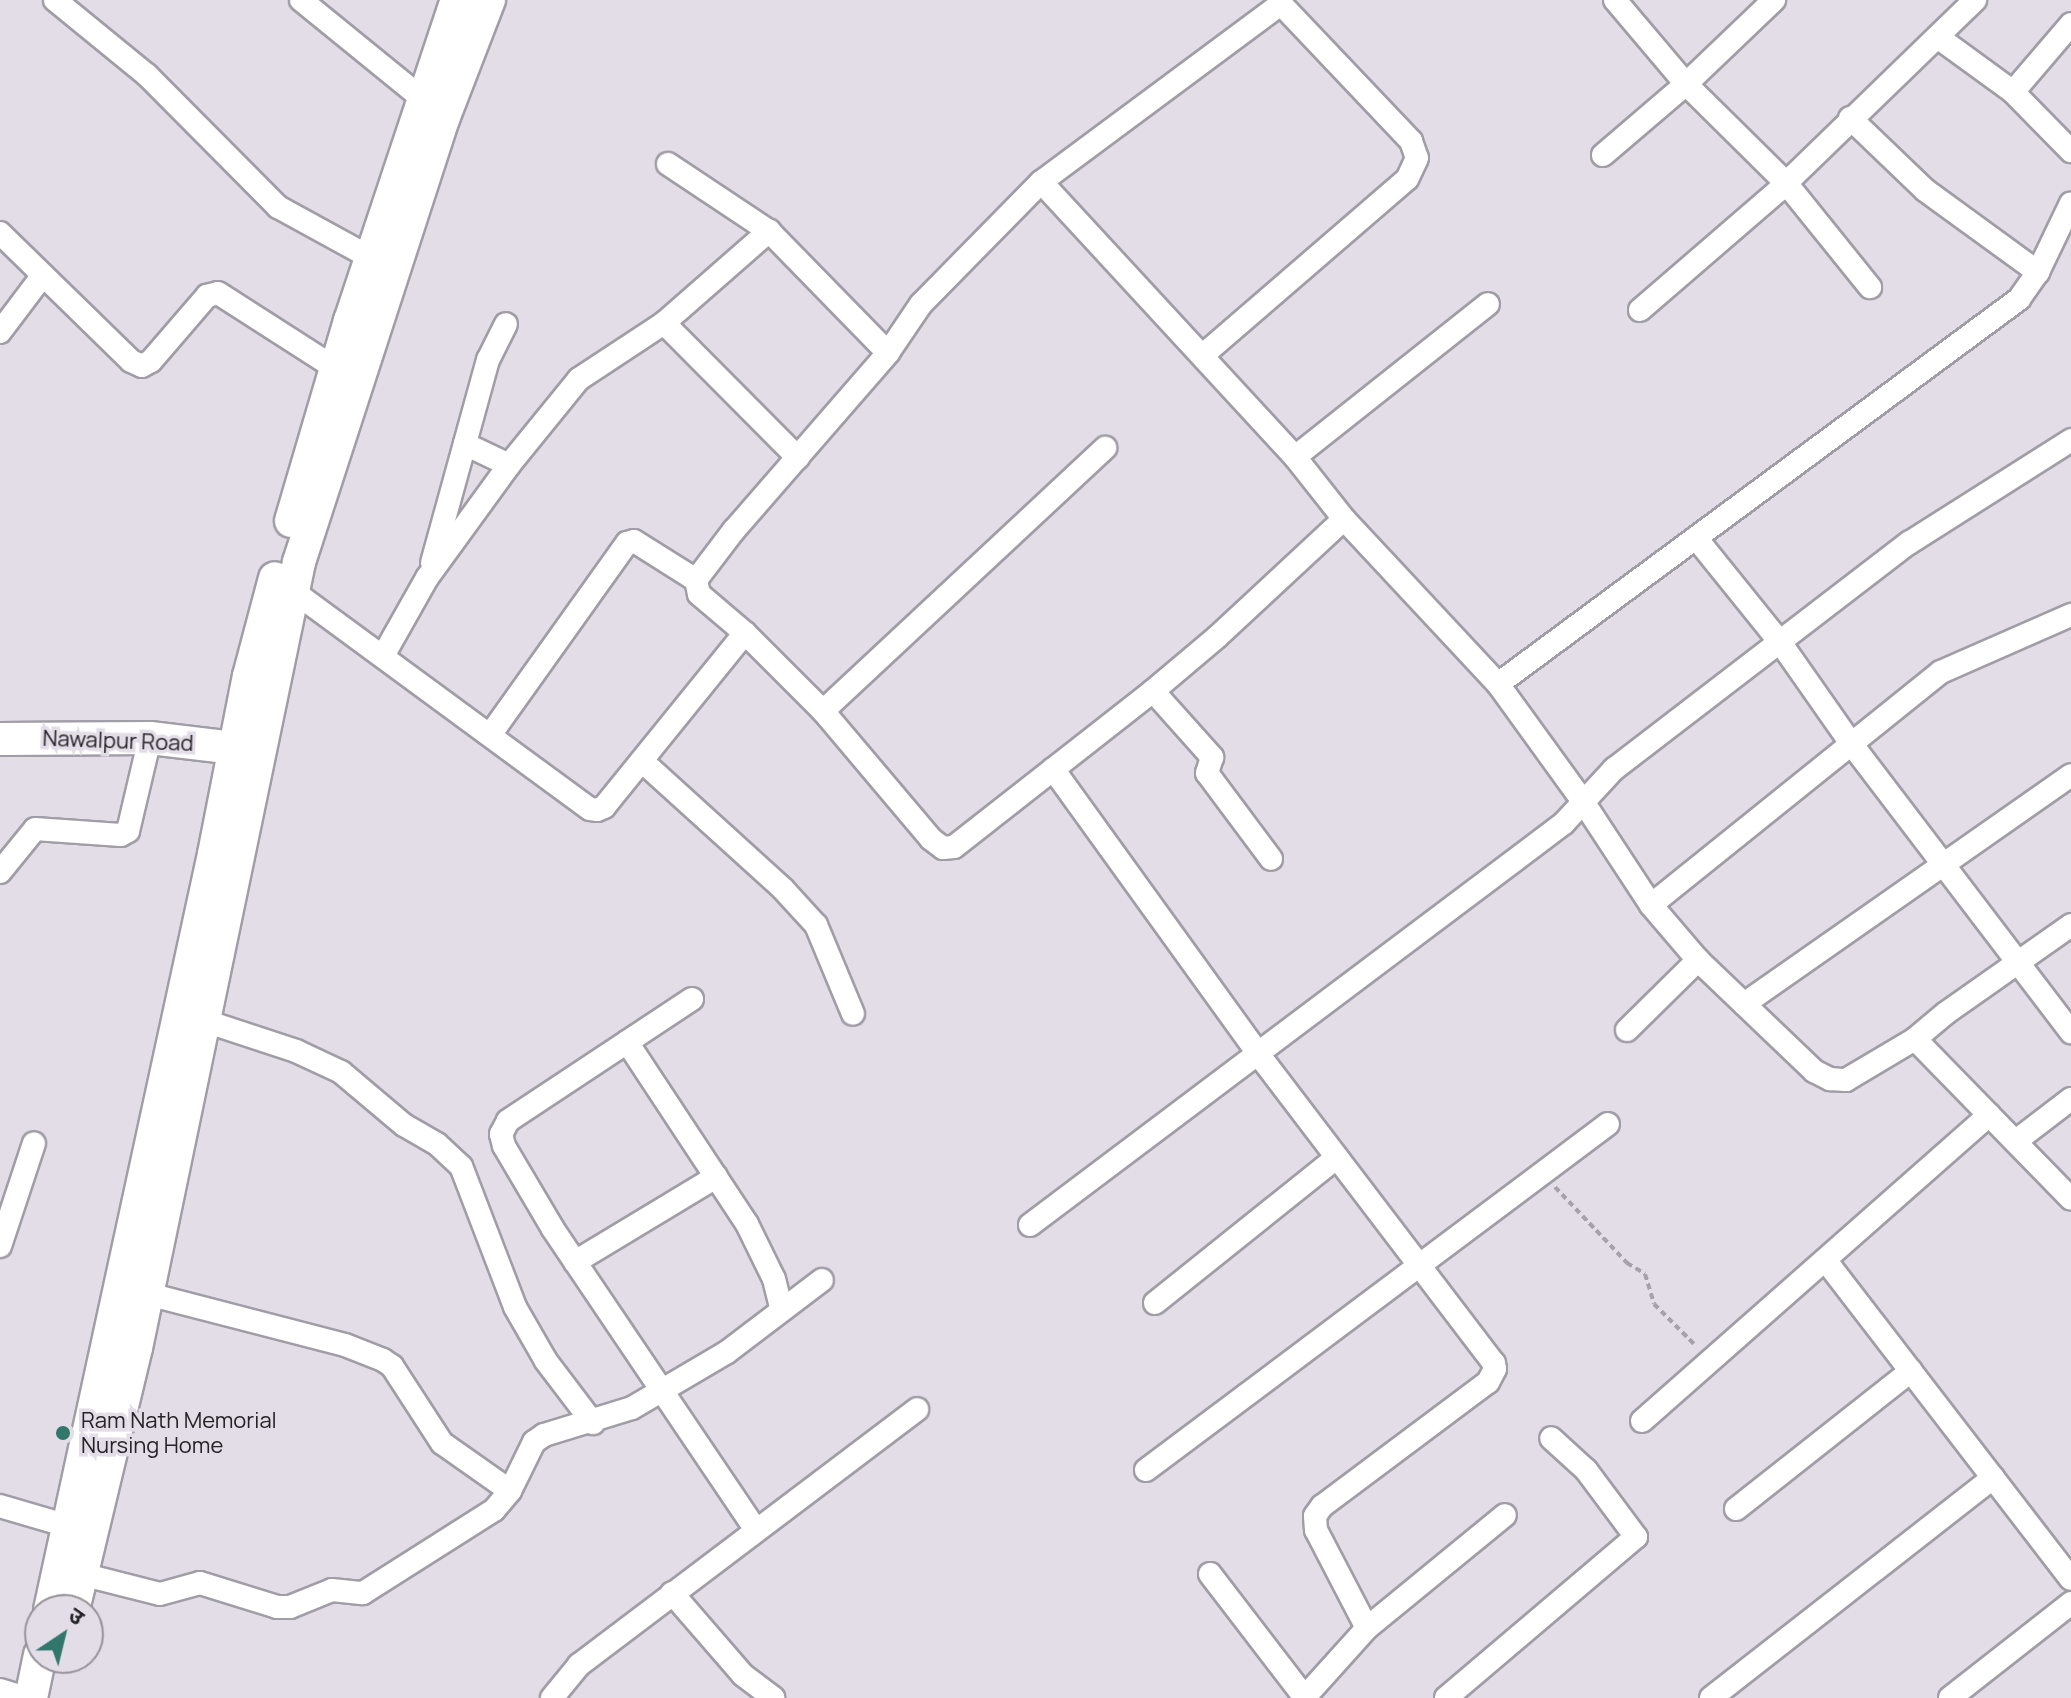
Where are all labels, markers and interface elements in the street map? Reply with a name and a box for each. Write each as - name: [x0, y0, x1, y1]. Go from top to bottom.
- street label: Nawalpur Road: [42, 725, 194, 757]
- place label: Ram Nath Memorial Nursing Home: [81, 1407, 277, 1458]
- marker: Ram Nath Memorial Nursing Home: [52, 1422, 74, 1444]
- north arrow: [24, 1594, 104, 1674]
- text: उ: [63, 1600, 90, 1632]

